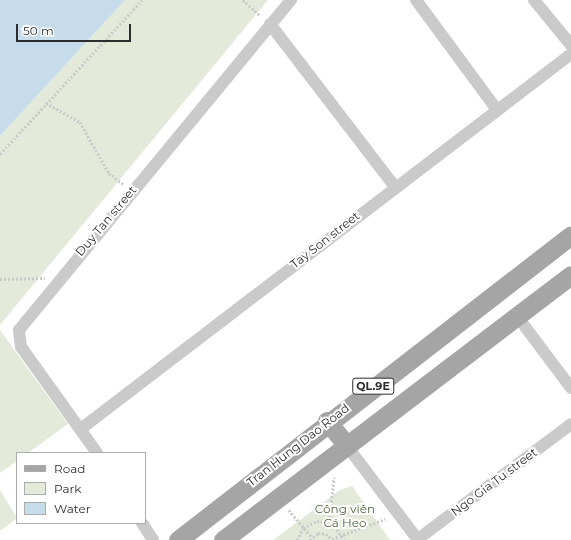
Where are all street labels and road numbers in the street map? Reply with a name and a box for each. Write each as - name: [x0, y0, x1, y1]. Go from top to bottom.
- street label: Duy Tan street: [72, 183, 140, 259]
- street label: Tay Son street: [287, 208, 363, 272]
- road number: QL.9E: [352, 377, 394, 395]
- street label: Tran Hung Dao Road: [244, 401, 352, 489]
- street label: Ngo Gia Tu street: [448, 445, 540, 519]

